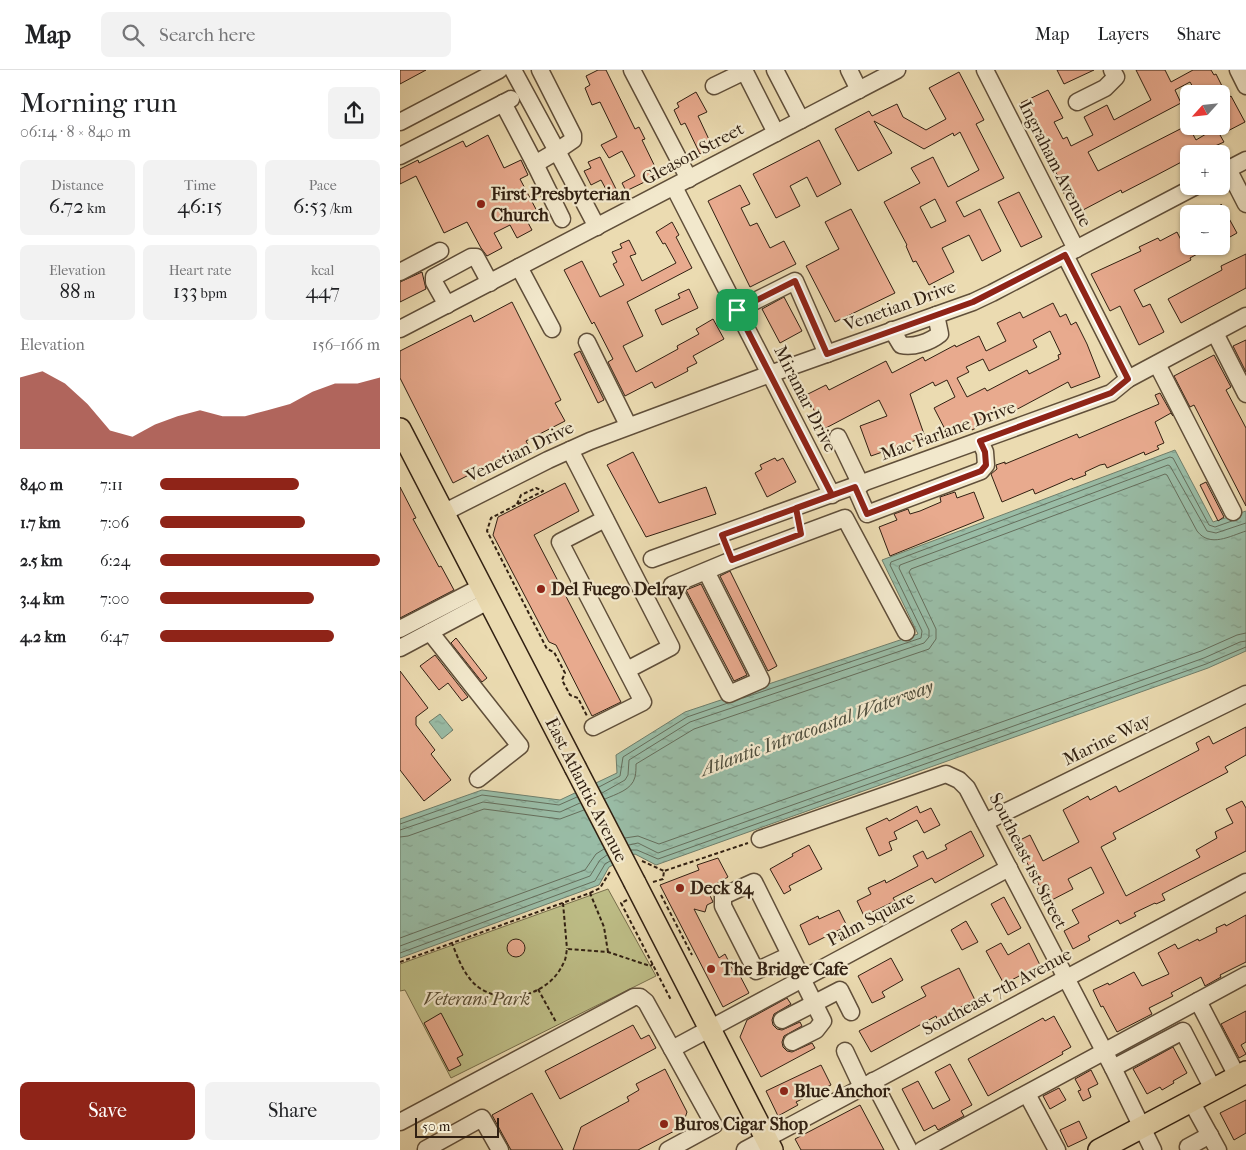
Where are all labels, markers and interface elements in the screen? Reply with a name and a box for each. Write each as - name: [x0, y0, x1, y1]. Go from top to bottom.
- search box: [101, 12, 451, 57]
- text: Map: [25, 21, 71, 49]
- icon: search: [119, 21, 147, 49]
- text: Search here: [159, 24, 255, 46]
- text: Map: [1035, 24, 1069, 45]
- text: Layers: [1097, 24, 1149, 45]
- text: Share: [1177, 24, 1221, 45]
- north arrow: [1180, 85, 1230, 135]
- map controls: [1180, 85, 1230, 255]
- text: Morning run: [20, 86, 177, 119]
- button: share: [328, 87, 380, 139]
- street label: Ingraham Avenue: [1014, 98, 1096, 231]
- street label: Gleason Street: [639, 118, 748, 190]
- text: 06:14 · 8 × 840 m: [20, 122, 131, 141]
- button: +: [1180, 145, 1230, 195]
- text: Distance: [51, 177, 104, 194]
- text: Time: [184, 177, 216, 194]
- text: Pace: [309, 177, 337, 194]
- place label: First Presbyterian Church: [490, 184, 631, 226]
- text: 6.72: [49, 194, 84, 218]
- text: 46:15: [177, 194, 223, 218]
- text: 6:53: [293, 194, 327, 218]
- marker: First Presbyterian Church: [475, 198, 487, 210]
- text: km: [84, 200, 106, 217]
- text: /km: [327, 200, 352, 217]
- button: −: [1180, 205, 1230, 255]
- text: Elevation: [49, 262, 106, 279]
- text: Heart rate: [169, 262, 231, 279]
- text: kcal: [311, 262, 334, 279]
- street label: Venetian Drive: [840, 276, 959, 336]
- text: 88: [59, 279, 81, 303]
- text: 133: [173, 279, 198, 303]
- text: 447: [305, 279, 340, 303]
- text: m: [81, 285, 95, 302]
- text: bpm: [198, 285, 227, 302]
- pin: [716, 289, 758, 331]
- icon: arrive: [723, 296, 751, 324]
- text: Elevation: [20, 335, 85, 354]
- text: 156–166 m: [312, 335, 380, 354]
- street label: Miramar Drive: [769, 342, 841, 456]
- street label: Mac Farlane Drive: [877, 397, 1019, 465]
- street label: Venetian Drive: [462, 417, 577, 488]
- text: 840 m: [20, 475, 63, 494]
- text: 7:11: [100, 475, 123, 494]
- text: 1.7 km: [20, 513, 61, 532]
- text: 7:06: [100, 513, 129, 532]
- text: 2.5 km: [20, 551, 63, 570]
- text: 6:24: [100, 551, 130, 570]
- place label: Del Fuego Delray: [551, 579, 688, 600]
- marker: Del Fuego Delray: [535, 583, 547, 595]
- text: 3.4 km: [20, 589, 64, 608]
- text: 7:00: [100, 589, 129, 608]
- text: 4.2 km: [20, 627, 66, 646]
- text: 6:47: [100, 627, 129, 646]
- water label: Atlantic Intracoastal Waterway: [696, 675, 937, 781]
- street label: Marine Way: [1060, 709, 1156, 770]
- street label: East Atlantic Avenue: [540, 714, 632, 866]
- street label: Southeast 1st Street: [985, 789, 1072, 933]
- place label: Deck 84: [690, 878, 755, 899]
- marker: Deck 84: [674, 882, 686, 894]
- street label: Palm Square: [824, 887, 919, 951]
- street label: Southeast 7th Avenue: [919, 944, 1075, 1040]
- place label: The Bridge Cafe: [720, 959, 848, 980]
- marker: The Bridge Cafe: [705, 963, 717, 975]
- park label: Veterans Park: [424, 989, 530, 1010]
- place label: Blue Anchor: [794, 1081, 890, 1102]
- button: Save: [20, 1082, 195, 1140]
- button: Share: [205, 1082, 380, 1140]
- marker: Blue Anchor: [778, 1085, 790, 1097]
- place label: Buros Cigar Shop: [674, 1114, 808, 1135]
- scale bar: [415, 1115, 499, 1138]
- text: 50 m: [422, 1118, 450, 1135]
- marker: Buros Cigar Shop: [658, 1118, 670, 1130]

